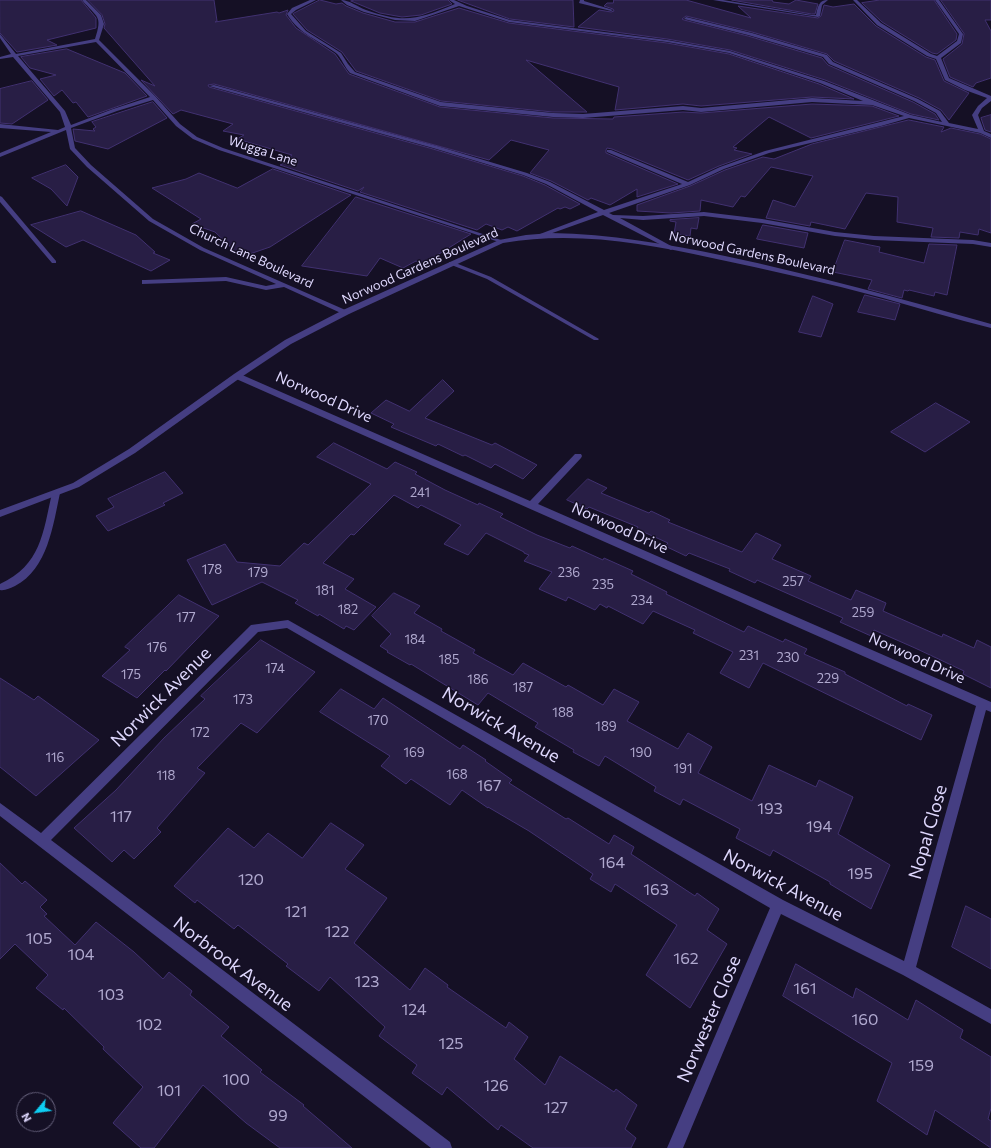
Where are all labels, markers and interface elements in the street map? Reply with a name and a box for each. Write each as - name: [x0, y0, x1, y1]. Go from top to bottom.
- street label: Wugga Lane: [226, 133, 300, 169]
- street label: Church Lane Boulevard: [186, 220, 316, 292]
- street label: Norwood Gardens Boulevard: [340, 224, 500, 308]
- street label: Norwood Gardens Boulevard: [668, 228, 836, 278]
- street label: Norwood Drive: [273, 368, 375, 426]
- house number: 241: [410, 485, 430, 501]
- street label: Norwood Drive: [569, 499, 671, 557]
- house number: 178: [202, 562, 222, 578]
- house number: 179: [248, 565, 268, 581]
- house number: 236: [558, 565, 580, 581]
- house number: 257: [782, 574, 804, 590]
- house number: 235: [592, 577, 614, 593]
- house number: 181: [315, 583, 335, 599]
- house number: 234: [631, 593, 653, 609]
- house number: 182: [338, 602, 358, 618]
- house number: 259: [852, 605, 874, 621]
- house number: 177: [176, 610, 196, 626]
- street label: Norwood Drive: [866, 629, 968, 687]
- house number: 184: [404, 632, 426, 648]
- house number: 176: [147, 640, 167, 656]
- street label: Norwick Avenue: [106, 642, 216, 752]
- house number: 231: [739, 648, 759, 664]
- house number: 230: [776, 650, 800, 666]
- house number: 185: [439, 652, 459, 668]
- house number: 174: [265, 661, 285, 677]
- house number: 175: [121, 667, 141, 683]
- house number: 229: [817, 671, 839, 687]
- house number: 186: [467, 672, 489, 688]
- house number: 187: [513, 680, 533, 696]
- street label: Norwick Avenue: [438, 682, 564, 768]
- house number: 173: [233, 692, 253, 708]
- house number: 188: [552, 705, 574, 721]
- house number: 170: [368, 713, 388, 729]
- house number: 189: [595, 719, 617, 735]
- house number: 172: [190, 725, 210, 741]
- house number: 169: [403, 745, 425, 761]
- house number: 190: [630, 745, 652, 761]
- house number: 116: [45, 750, 65, 766]
- house number: 191: [673, 761, 693, 777]
- house number: 168: [446, 767, 468, 783]
- house number: 118: [156, 768, 176, 784]
- house number: 167: [477, 776, 501, 796]
- street label: Nopal Close: [904, 782, 952, 882]
- house number: 193: [757, 799, 783, 819]
- house number: 117: [110, 807, 132, 827]
- house number: 194: [806, 817, 832, 837]
- street label: Norwick Avenue: [719, 844, 847, 926]
- house number: 164: [599, 853, 625, 873]
- house number: 195: [847, 864, 873, 884]
- house number: 120: [238, 870, 264, 890]
- house number: 163: [643, 880, 669, 900]
- house number: 121: [285, 902, 307, 922]
- street label: Norbrook Avenue: [169, 912, 297, 1016]
- house number: 122: [325, 922, 349, 942]
- house number: 105: [26, 929, 52, 949]
- house number: 104: [68, 945, 94, 965]
- house number: 162: [673, 949, 699, 969]
- street label: Norwester Close: [673, 952, 745, 1086]
- house number: 123: [355, 972, 379, 992]
- house number: 161: [793, 979, 817, 999]
- house number: 103: [98, 985, 124, 1005]
- house number: 124: [401, 1000, 427, 1020]
- house number: 160: [852, 1010, 878, 1030]
- house number: 102: [136, 1015, 162, 1035]
- house number: 125: [439, 1034, 463, 1054]
- house number: 159: [908, 1056, 934, 1076]
- house number: 100: [222, 1070, 250, 1090]
- house number: 126: [483, 1076, 509, 1096]
- house number: 101: [157, 1081, 181, 1101]
- north arrow: [16, 1092, 56, 1132]
- house number: 127: [544, 1098, 568, 1118]
- house number: 99: [268, 1106, 288, 1126]
- text: N: [18, 1111, 34, 1124]

